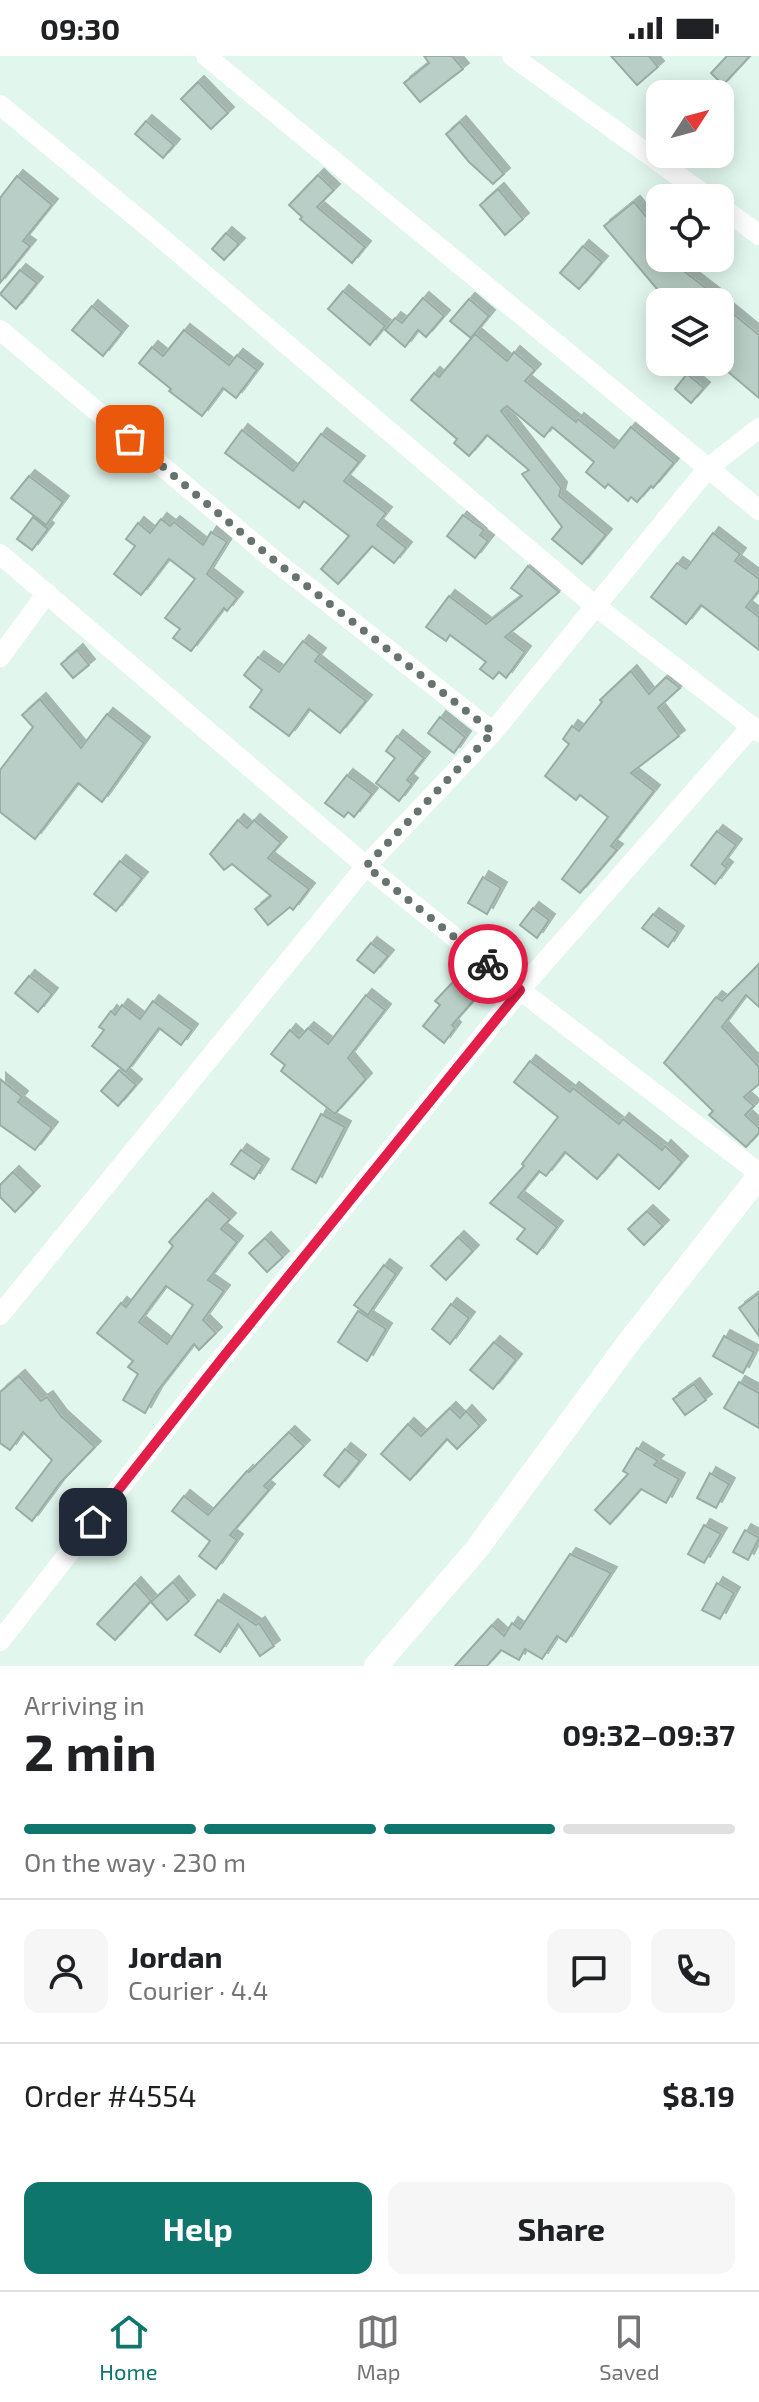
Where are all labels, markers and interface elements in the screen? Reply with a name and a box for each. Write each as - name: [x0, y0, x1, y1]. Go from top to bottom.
- text: 09:30: [40, 10, 120, 46]
- north arrow: [646, 80, 734, 168]
- map controls: [646, 80, 734, 376]
- button: locate: [646, 184, 734, 272]
- button: layers: [646, 288, 734, 376]
- pin: [96, 405, 164, 473]
- icon: bag: [108, 417, 152, 461]
- courier: [448, 924, 528, 1004]
- icon: bike: [466, 942, 510, 986]
- pin: [59, 1488, 127, 1556]
- icon: home: [71, 1500, 115, 1544]
- text: Arriving in: [24, 1689, 145, 1720]
- text: 09:32–09:37: [562, 1716, 735, 1752]
- text: 2 min: [24, 1719, 157, 1781]
- text: On the way · 230 m: [24, 1846, 246, 1877]
- button: person: [24, 1929, 108, 2013]
- button: chat: [547, 1929, 631, 2013]
- button: phone: [651, 1929, 735, 2013]
- text: Jordan: [128, 1938, 223, 1974]
- text: Courier · 4.4: [128, 1974, 269, 2005]
- text: Order #4554: [24, 2077, 197, 2113]
- text: $8.19: [662, 2077, 735, 2113]
- button: Help: [24, 2182, 372, 2274]
- button: Share: [388, 2182, 735, 2274]
- tab: Home: [99, 2310, 158, 2384]
- tab: Map: [356, 2310, 401, 2384]
- tab: Saved: [599, 2310, 660, 2384]

